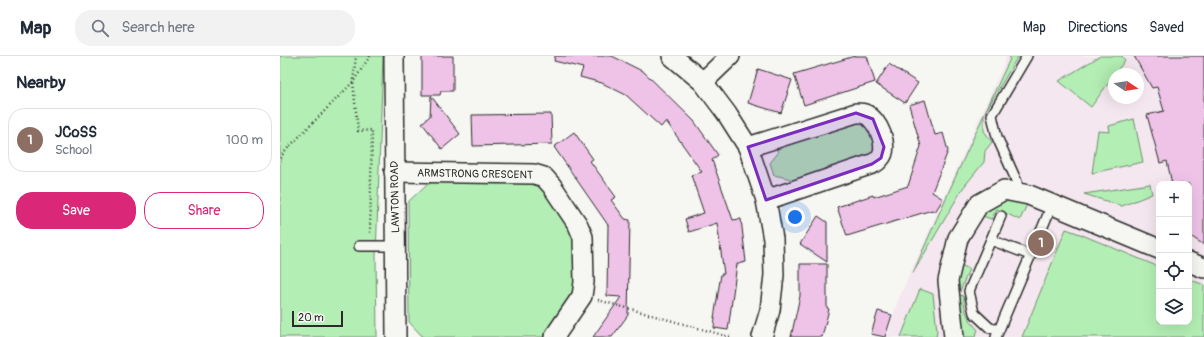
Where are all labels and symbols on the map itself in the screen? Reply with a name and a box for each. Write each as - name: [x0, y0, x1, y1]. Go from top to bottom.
- north arrow: [1108, 68, 1144, 104]
- street label: LAWTON ROAD: [388, 161, 402, 233]
- street label: ARMSTRONG CRESCENT: [417, 166, 533, 182]
- your location: [785, 207, 805, 227]
- pin: 1: [1028, 228, 1054, 258]
- scale bar: [292, 309, 343, 328]

